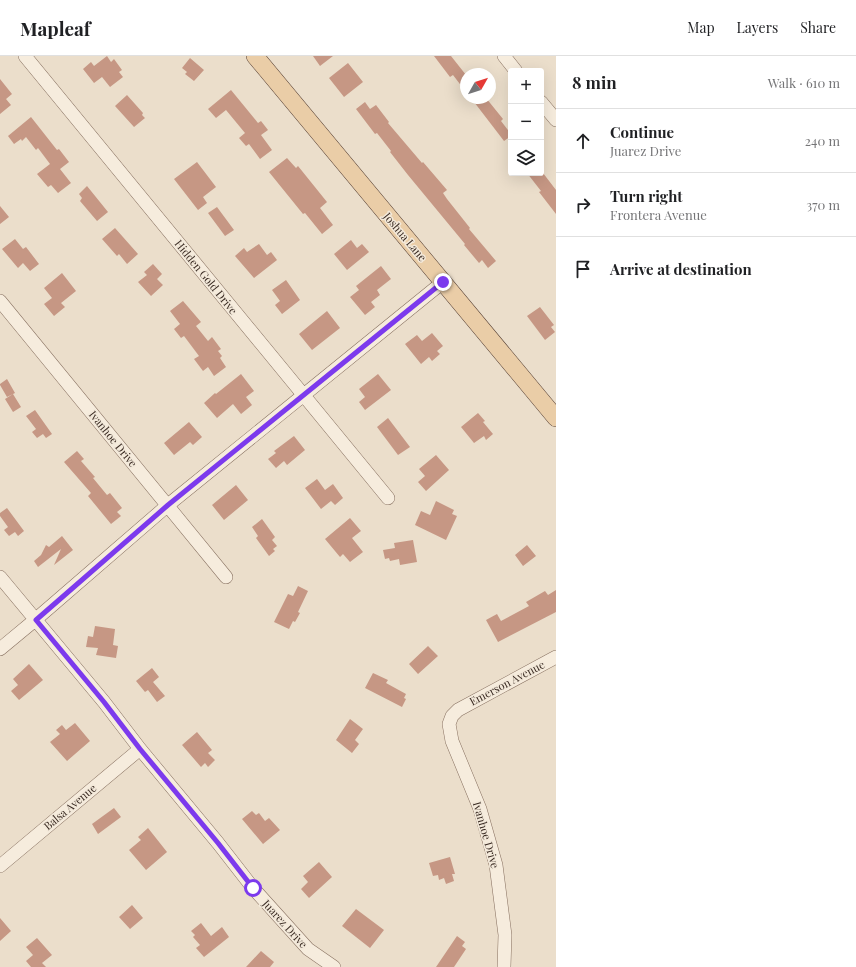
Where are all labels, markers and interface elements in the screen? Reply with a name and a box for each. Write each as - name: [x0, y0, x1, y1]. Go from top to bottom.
- text: Mapleaf: [20, 15, 91, 41]
- text: Map: [687, 18, 715, 37]
- text: Layers: [737, 18, 778, 37]
- text: Share: [800, 18, 836, 37]
- north arrow: [460, 68, 496, 104]
- map controls: [508, 68, 544, 176]
- button: +: [508, 68, 544, 104]
- text: 8 min: [572, 71, 617, 93]
- text: Walk · 610 m: [768, 74, 840, 91]
- button: −: [508, 104, 544, 140]
- text: Continue: [610, 122, 674, 142]
- icon: ahead: [572, 130, 594, 152]
- text: 240 m: [805, 132, 840, 149]
- button: layers: [508, 140, 544, 176]
- text: Juarez Drive: [610, 142, 681, 159]
- text: Turn right: [610, 186, 683, 206]
- icon: right: [572, 194, 594, 216]
- text: 370 m: [806, 196, 840, 213]
- text: Frontera Avenue: [610, 206, 707, 223]
- street label: Joshua Lane: [380, 208, 430, 265]
- street label: Hidden Gold Drive: [172, 236, 241, 317]
- icon: arrive: [572, 258, 594, 280]
- text: Arrive at destination: [610, 259, 752, 279]
- route end: [434, 273, 452, 291]
- street label: Ivanhoe Drive: [86, 407, 141, 470]
- street label: Emerson Avenue: [467, 656, 547, 709]
- street label: Balsa Avenue: [40, 780, 99, 833]
- street label: Ivanhoe Drive: [470, 800, 503, 870]
- route start: [244, 879, 262, 897]
- street label: Juarez Drive: [259, 895, 311, 951]

